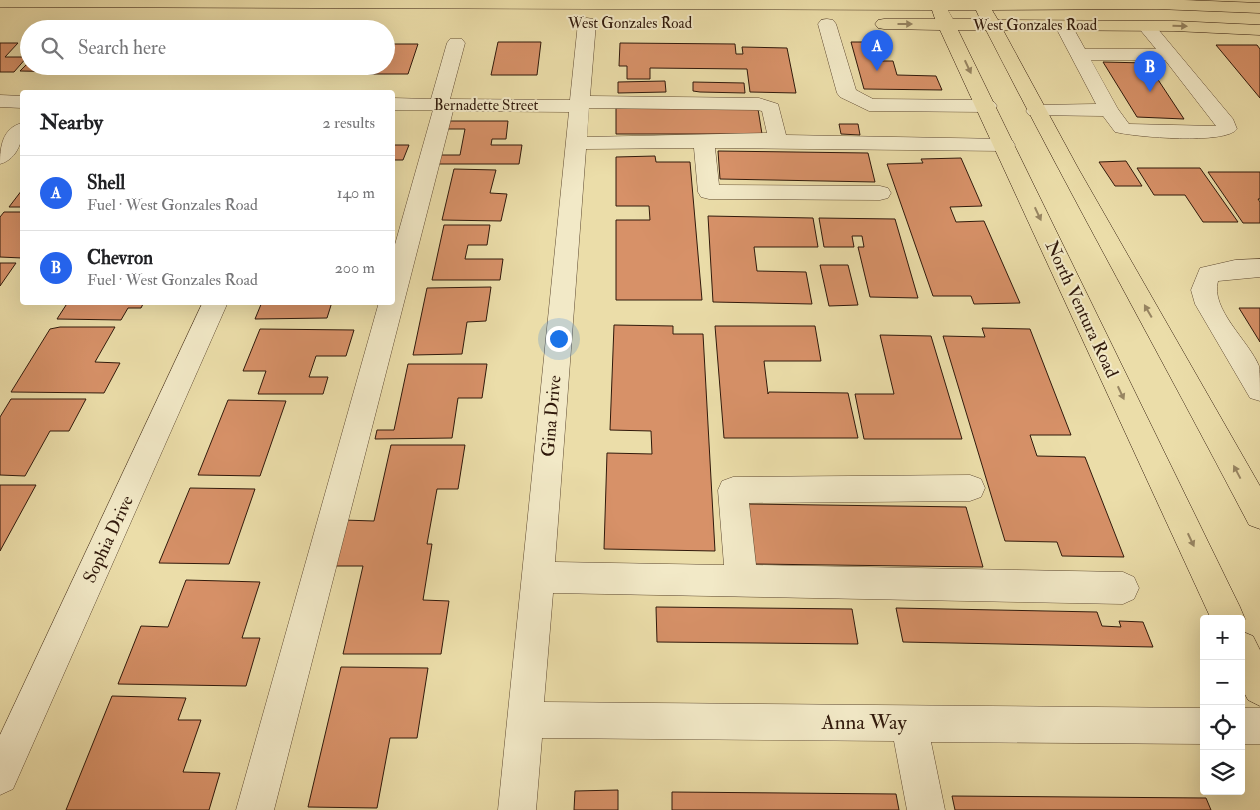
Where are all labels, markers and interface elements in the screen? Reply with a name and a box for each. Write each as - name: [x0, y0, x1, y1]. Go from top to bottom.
- street label: West Gonzales Road: [567, 14, 693, 33]
- street label: West Gonzales Road: [972, 16, 1098, 35]
- search box: [20, 20, 395, 75]
- one-way arrow: [897, 20, 913, 28]
- one-way arrow: [1172, 23, 1188, 31]
- pin: A: [861, 30, 893, 71]
- icon: search: [38, 34, 66, 62]
- text: Search here: [78, 36, 166, 60]
- pin: B: [1134, 51, 1166, 92]
- one-way arrow: [965, 60, 973, 74]
- street label: Bernadette Street: [434, 96, 538, 115]
- text: Nearby: [40, 109, 103, 136]
- text: 2 results: [322, 113, 375, 133]
- text: Shell: [87, 171, 125, 195]
- text: A: [51, 183, 61, 203]
- text: 140 m: [337, 183, 375, 203]
- text: Fuel · West Gonzales Road: [87, 195, 258, 215]
- one-way arrow: [1034, 207, 1042, 221]
- street label: North Ventura Road: [1040, 237, 1123, 382]
- text: Chevron: [87, 246, 153, 270]
- text: B: [51, 258, 61, 278]
- text: 200 m: [335, 258, 375, 278]
- text: Fuel · West Gonzales Road: [87, 270, 258, 290]
- one-way arrow: [1144, 304, 1152, 319]
- your location: [546, 326, 572, 352]
- street label: Gina Drive: [536, 374, 567, 458]
- one-way arrow: [1118, 386, 1126, 400]
- one-way arrow: [1233, 465, 1241, 479]
- street label: Sophia Drive: [78, 491, 139, 587]
- one-way arrow: [1187, 533, 1195, 547]
- map controls: [1200, 615, 1245, 795]
- button: +: [1200, 615, 1245, 660]
- button: −: [1200, 660, 1245, 705]
- button: locate: [1200, 705, 1245, 750]
- street label: Anna Way: [820, 709, 907, 736]
- button: layers: [1200, 750, 1245, 795]

